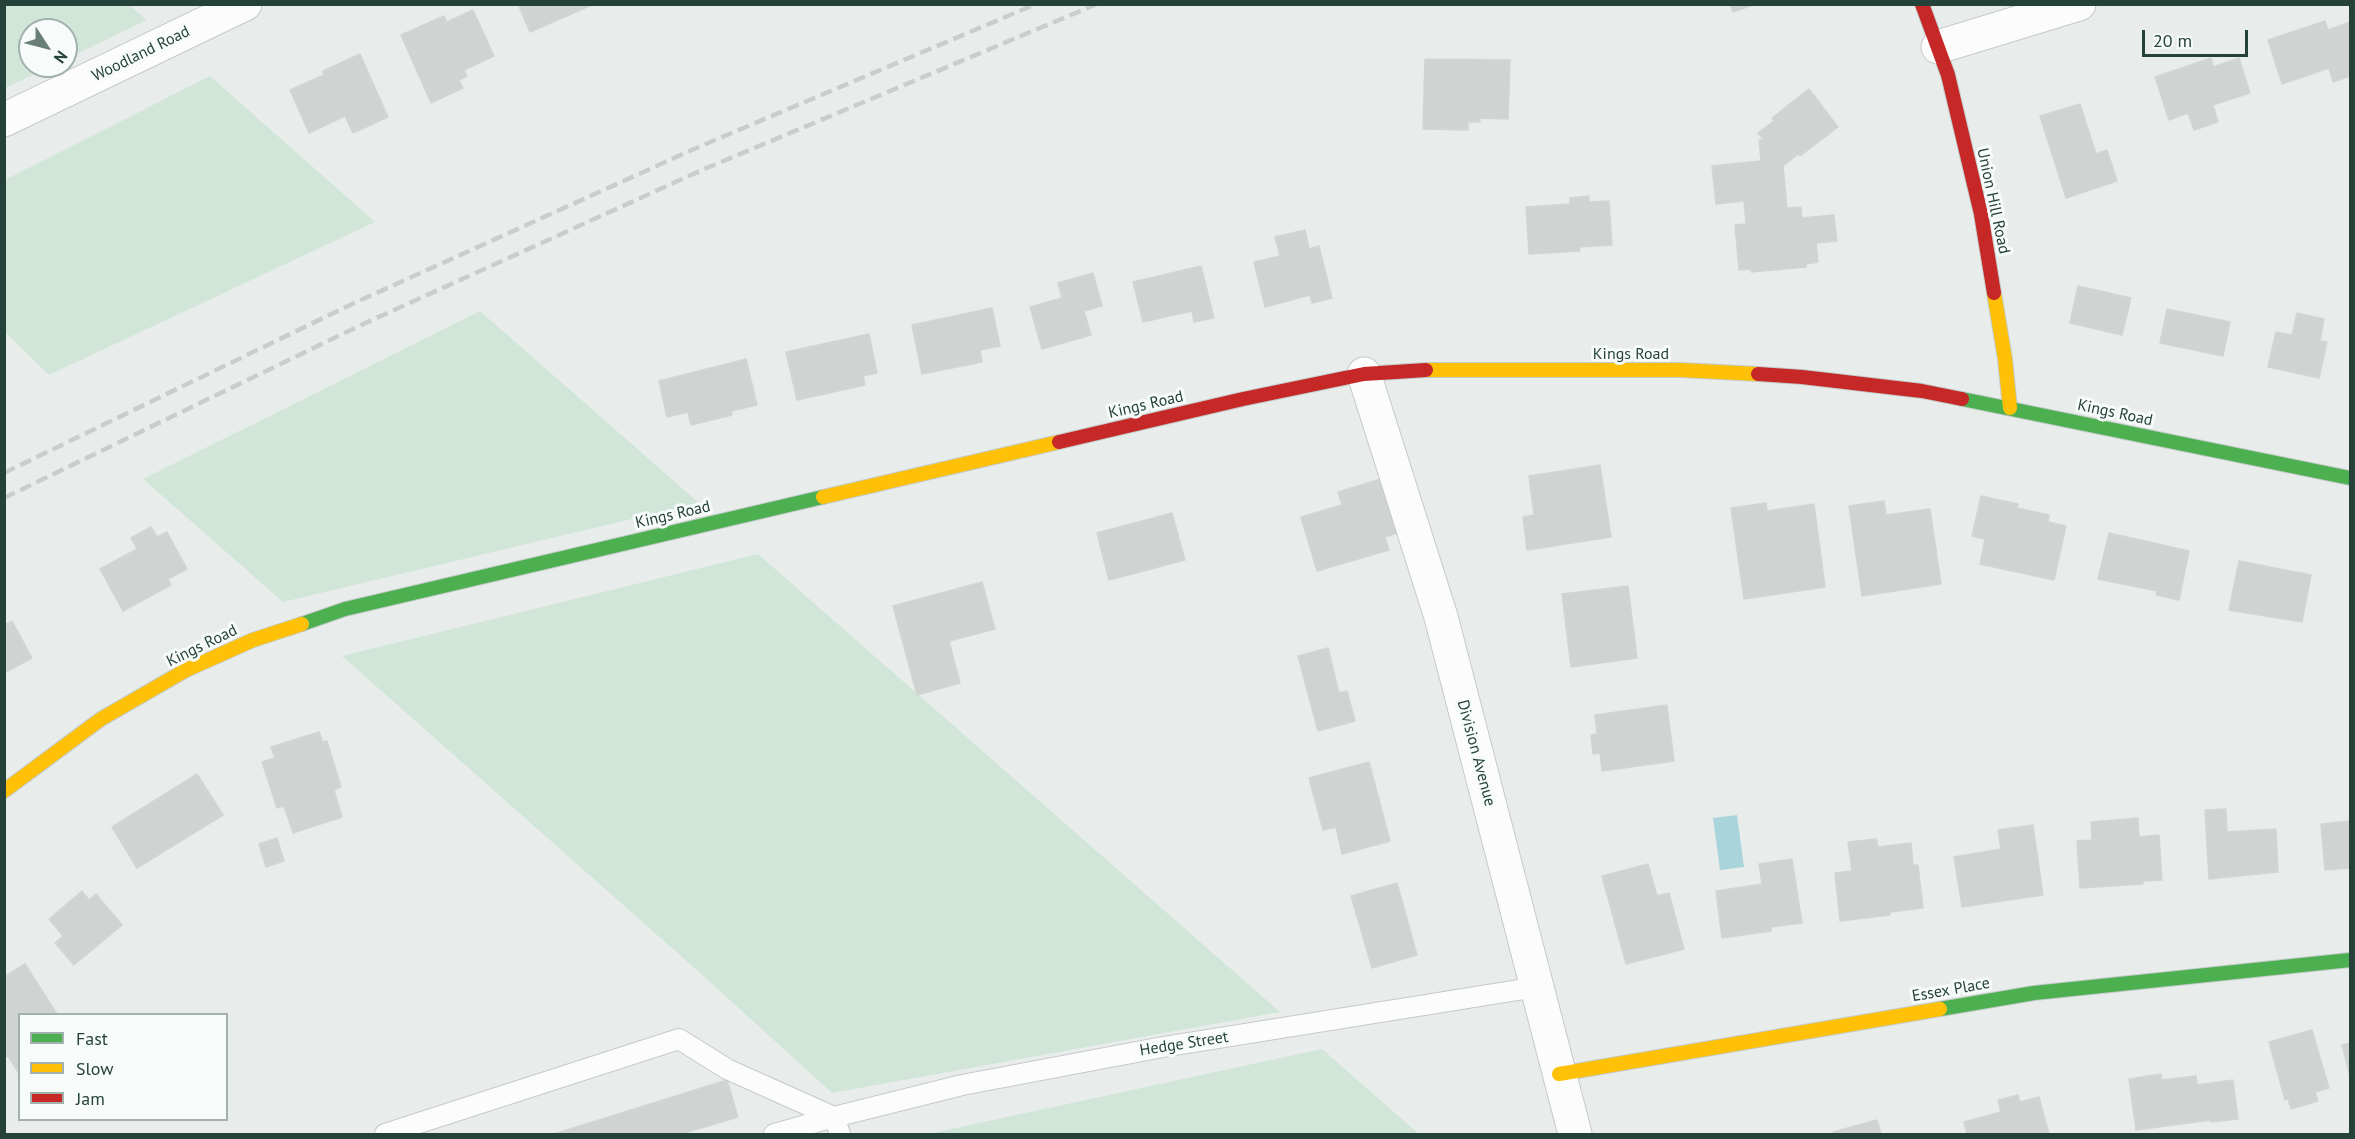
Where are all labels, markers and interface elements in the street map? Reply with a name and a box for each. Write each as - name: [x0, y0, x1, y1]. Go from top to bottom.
- north arrow: [18, 18, 78, 78]
- scale bar: [2145, 18, 2252, 56]
- street label: Woodland Road: [89, 22, 193, 86]
- text: 20 m: [2153, 29, 2192, 52]
- text: N: [50, 47, 72, 68]
- street label: Union Hill Road: [1972, 146, 2014, 256]
- street label: Kings Road: [1593, 344, 1669, 364]
- street label: Kings Road: [1107, 387, 1185, 423]
- street label: Kings Road: [2076, 396, 2154, 430]
- street label: Kings Road: [634, 497, 712, 533]
- street label: Kings Road: [164, 621, 240, 671]
- street label: Division Avenue: [1453, 698, 1499, 808]
- street label: Essex Place: [1911, 974, 1991, 1006]
- legend: [18, 1013, 228, 1121]
- text: Fast: [76, 1027, 108, 1050]
- street label: Hedge Street: [1138, 1028, 1230, 1060]
- text: Slow: [76, 1057, 114, 1080]
- text: Jam: [76, 1087, 105, 1110]

